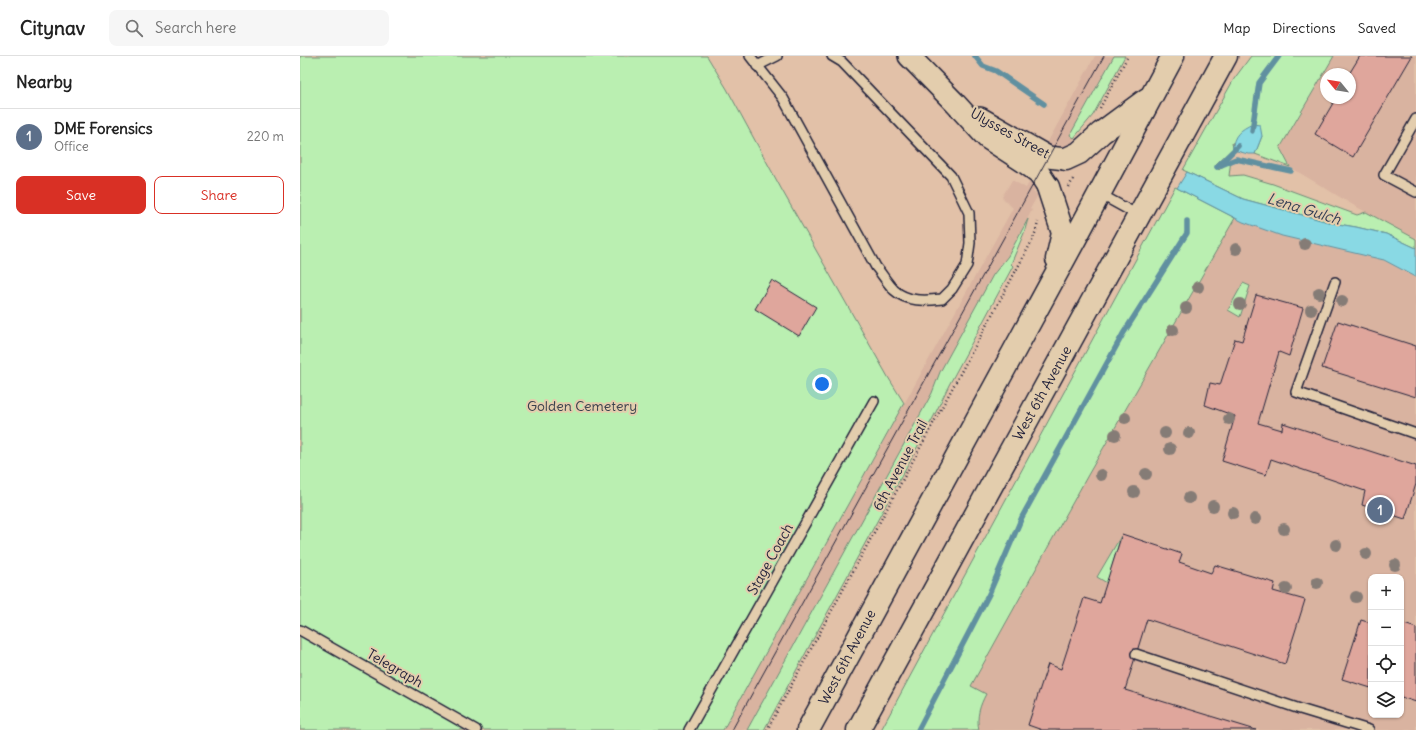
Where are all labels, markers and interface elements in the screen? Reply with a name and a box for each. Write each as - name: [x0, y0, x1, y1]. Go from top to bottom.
- search box: [109, 10, 389, 46]
- text: Citynav: [20, 16, 85, 40]
- icon: search: [123, 17, 145, 39]
- text: Search here: [155, 18, 236, 37]
- text: Map: [1223, 19, 1250, 37]
- text: Directions: [1272, 19, 1336, 37]
- text: Saved: [1358, 19, 1396, 37]
- north arrow: [1320, 68, 1356, 104]
- text: Nearby: [16, 71, 72, 93]
- street label: Ulysses Street: [967, 104, 1053, 162]
- text: DME Forensics: [54, 119, 153, 138]
- text: 1: [26, 128, 32, 145]
- text: 220 m: [247, 128, 284, 145]
- text: Office: [54, 138, 89, 155]
- button: Save: [16, 176, 146, 214]
- button: Share: [154, 176, 284, 214]
- water label: Lena Gulch: [1265, 188, 1344, 229]
- street label: West 6th Avenue: [1009, 343, 1075, 443]
- your location: [812, 374, 832, 394]
- park label: Golden Cemetery: [527, 397, 637, 415]
- street label: 6th Avenue Trail: [868, 416, 932, 514]
- pin: 1: [1367, 495, 1393, 525]
- street label: Stage Coach: [743, 520, 797, 598]
- map controls: [1368, 574, 1404, 718]
- button: +: [1368, 574, 1404, 610]
- street label: West 6th Avenue: [814, 606, 880, 708]
- button: −: [1368, 610, 1404, 646]
- street label: Telegraph: [364, 645, 426, 691]
- button: locate: [1368, 646, 1404, 682]
- button: layers: [1368, 682, 1404, 718]

